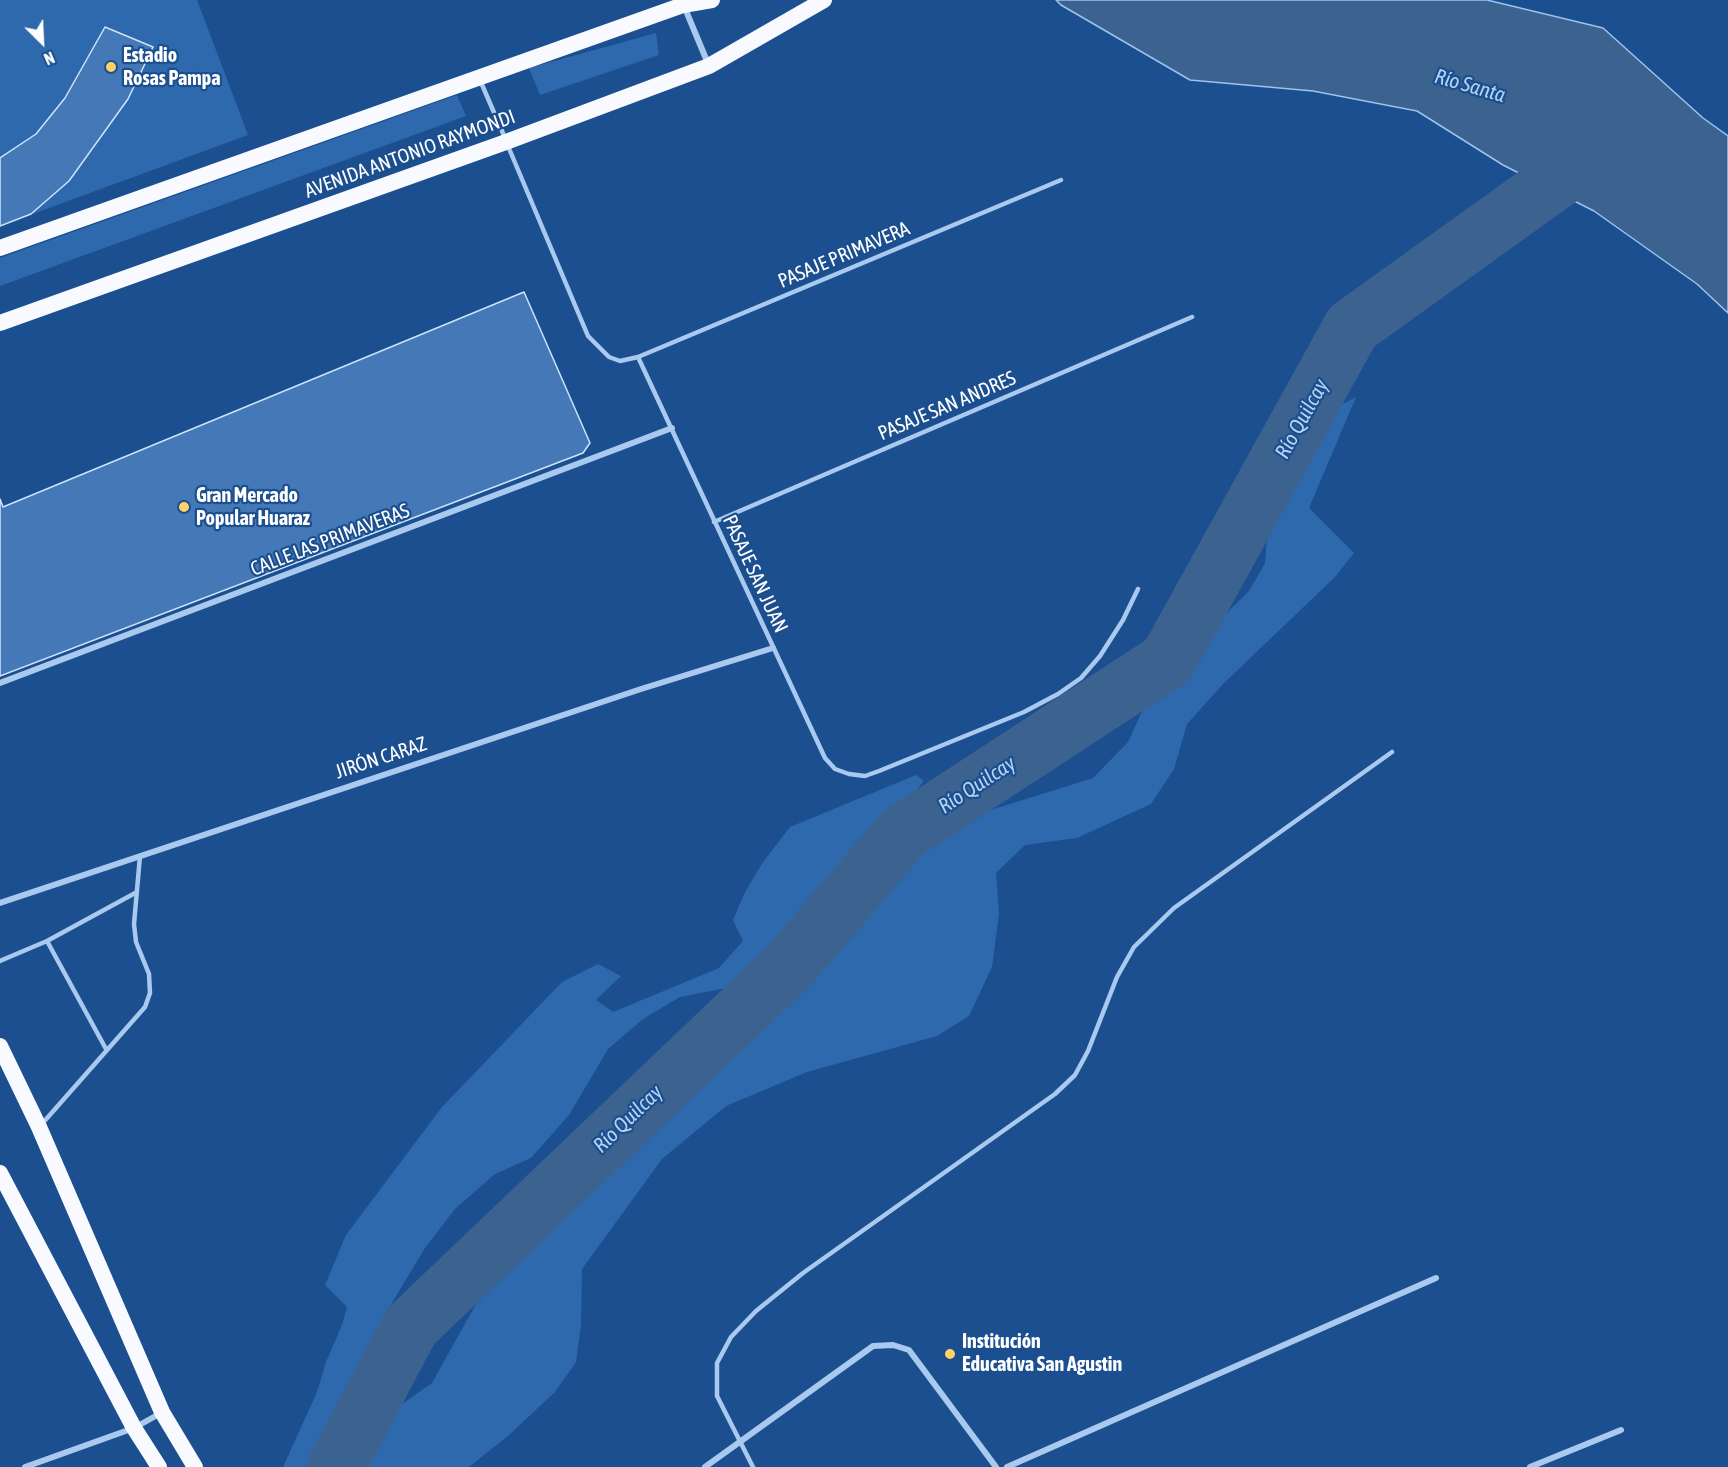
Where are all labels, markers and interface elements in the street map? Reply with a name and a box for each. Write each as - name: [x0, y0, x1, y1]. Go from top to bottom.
- north arrow: [12, 12, 72, 72]
- place label: Estadio Rosas Pampa: [123, 44, 220, 91]
- text: N: [41, 48, 57, 69]
- marker: Estadio Rosas Pampa: [104, 60, 118, 74]
- water label: Río Santa: [1432, 64, 1508, 108]
- street label: AVENIDA ANTONIO RAYMONDI: [301, 105, 519, 203]
- street label: PASAJE PRIMAVERA: [775, 217, 913, 293]
- street label: PASAJE SAN ANDRES: [875, 366, 1019, 446]
- water label: Río Quilcay: [1270, 375, 1334, 463]
- place label: Gran Mercado Popular Huaraz: [196, 484, 310, 531]
- street label: CALLE LAS PRIMAVERAS: [247, 499, 413, 581]
- marker: Gran Mercado Popular Huaraz: [177, 500, 191, 514]
- street label: PASAJE SAN JUAN: [717, 511, 793, 637]
- street label: JIRÓN CARAZ: [332, 732, 430, 784]
- water label: Río Quilcay: [934, 751, 1020, 819]
- water label: Río Quilcay: [588, 1080, 668, 1158]
- place label: Institución Educativa San Agustin: [962, 1330, 1122, 1377]
- marker: Institución Educativa San Agustin: [943, 1347, 957, 1361]

